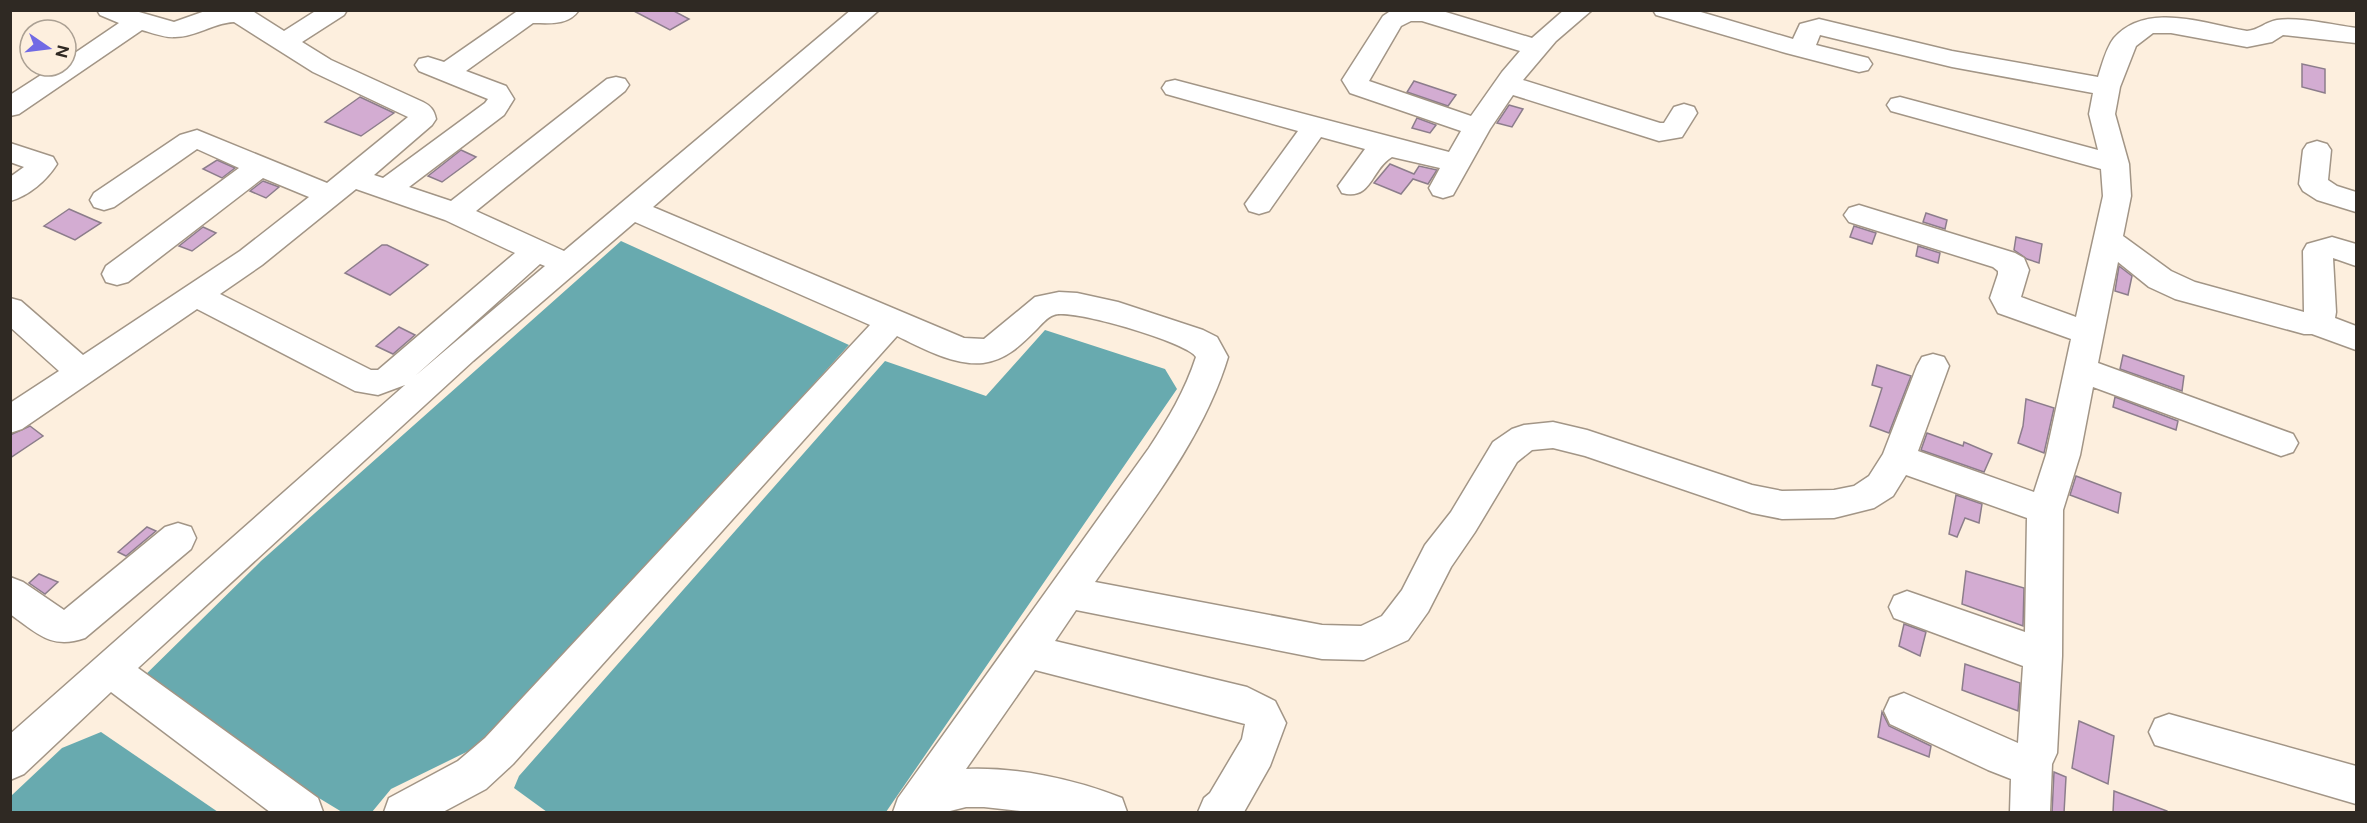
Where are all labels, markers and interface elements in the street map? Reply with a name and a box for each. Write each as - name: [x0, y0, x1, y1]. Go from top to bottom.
- north arrow: [18, 18, 78, 78]
- text: N: [51, 43, 73, 60]

